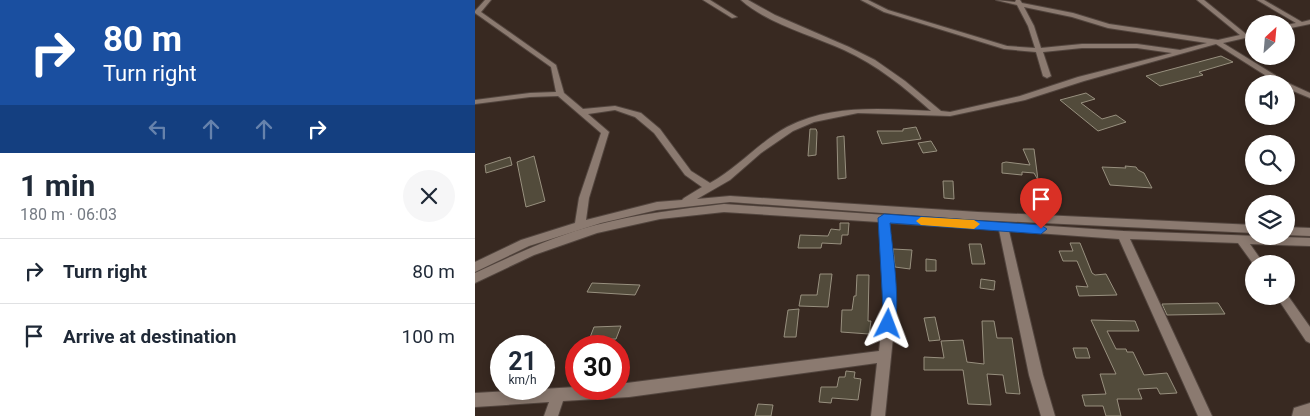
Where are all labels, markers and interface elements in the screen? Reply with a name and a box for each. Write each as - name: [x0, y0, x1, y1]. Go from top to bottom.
- north arrow: [1245, 15, 1295, 65]
- map controls: [1245, 15, 1295, 305]
- text: 80 m: [103, 19, 182, 60]
- icon: right: [20, 20, 85, 85]
- text: Turn right: [103, 61, 197, 86]
- button: sound: [1245, 75, 1295, 125]
- icon: left: [144, 115, 172, 143]
- icon: ahead: [197, 115, 225, 143]
- icon: ahead: [250, 115, 278, 143]
- icon: right: [303, 115, 331, 143]
- button: search: [1245, 135, 1295, 185]
- text: 1 min: [20, 168, 95, 203]
- button: close: [403, 170, 455, 222]
- pin: [1020, 178, 1062, 229]
- icon: arrive: [1027, 185, 1055, 213]
- button: layers: [1245, 195, 1295, 245]
- text: 180 m · 06:03: [20, 205, 117, 224]
- button: +: [1245, 255, 1295, 305]
- icon: right: [20, 257, 48, 285]
- text: Turn right: [63, 260, 147, 283]
- text: 80 m: [412, 260, 455, 283]
- position arrow: [861, 297, 913, 349]
- icon: arrive: [20, 322, 48, 350]
- text: Arrive at destination: [63, 325, 236, 348]
- text: 100 m: [402, 325, 455, 348]
- speed limit sign: 30: [565, 335, 630, 400]
- text: 21: [508, 347, 537, 376]
- text: km/h: [508, 373, 537, 387]

